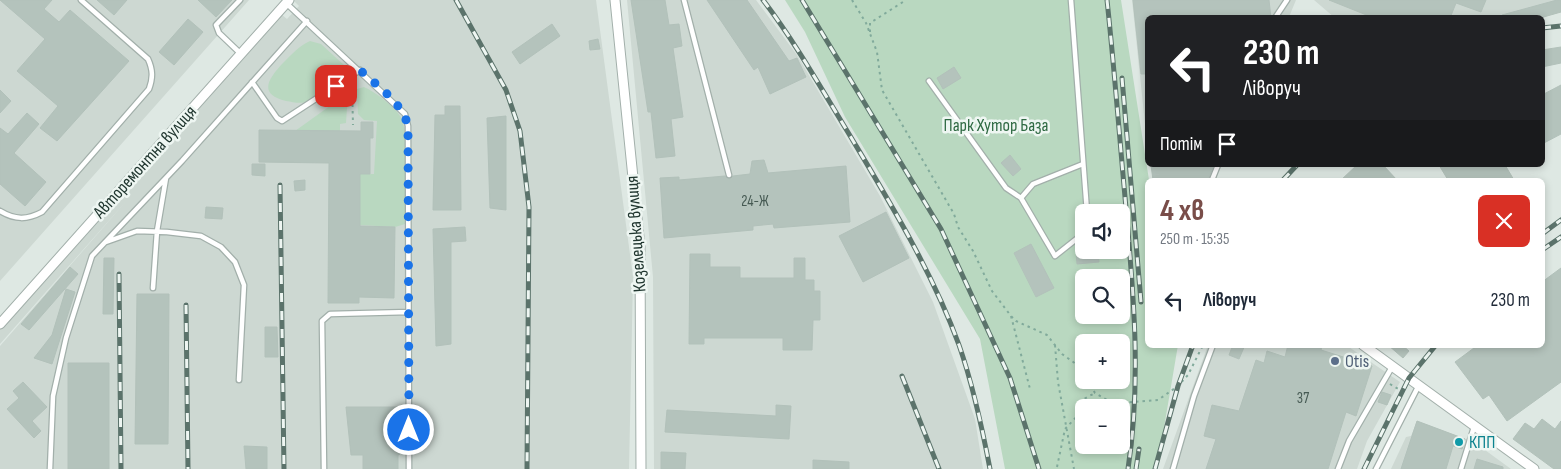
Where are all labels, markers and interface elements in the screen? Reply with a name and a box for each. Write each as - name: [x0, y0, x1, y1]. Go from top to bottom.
- text: 230 m: [1243, 32, 1319, 75]
- icon: left: [1160, 35, 1225, 100]
- pin: [315, 65, 357, 107]
- icon: arrive: [322, 72, 350, 100]
- text: Ліворуч: [1243, 75, 1301, 102]
- street label: Авторемонтна вулиця: [88, 101, 201, 223]
- park label: Парк Хутор База: [944, 115, 1048, 136]
- icon: arrive: [1213, 130, 1241, 158]
- text: Потім: [1160, 133, 1203, 156]
- street label: Козелецька вулиця: [621, 175, 651, 293]
- house number: 24-Ж: [741, 192, 769, 211]
- text: 4 хв: [1160, 193, 1204, 229]
- button: close: [1478, 195, 1530, 247]
- map controls: [1075, 204, 1130, 454]
- button: sound: [1075, 204, 1130, 259]
- text: 250 m · 15:35: [1160, 230, 1229, 249]
- button: search: [1075, 269, 1130, 324]
- icon: left: [1160, 287, 1188, 315]
- text: Ліворуч: [1203, 289, 1256, 312]
- text: 230 m: [1490, 289, 1530, 312]
- button: +: [1075, 334, 1130, 389]
- place label: Otis: [1345, 351, 1369, 372]
- marker: Otis: [1329, 355, 1341, 367]
- house number: 37: [1297, 389, 1309, 408]
- button: −: [1075, 399, 1130, 454]
- position arrow: [382, 403, 434, 455]
- place label: КПП: [1469, 432, 1495, 453]
- marker: КПП: [1453, 436, 1465, 448]

